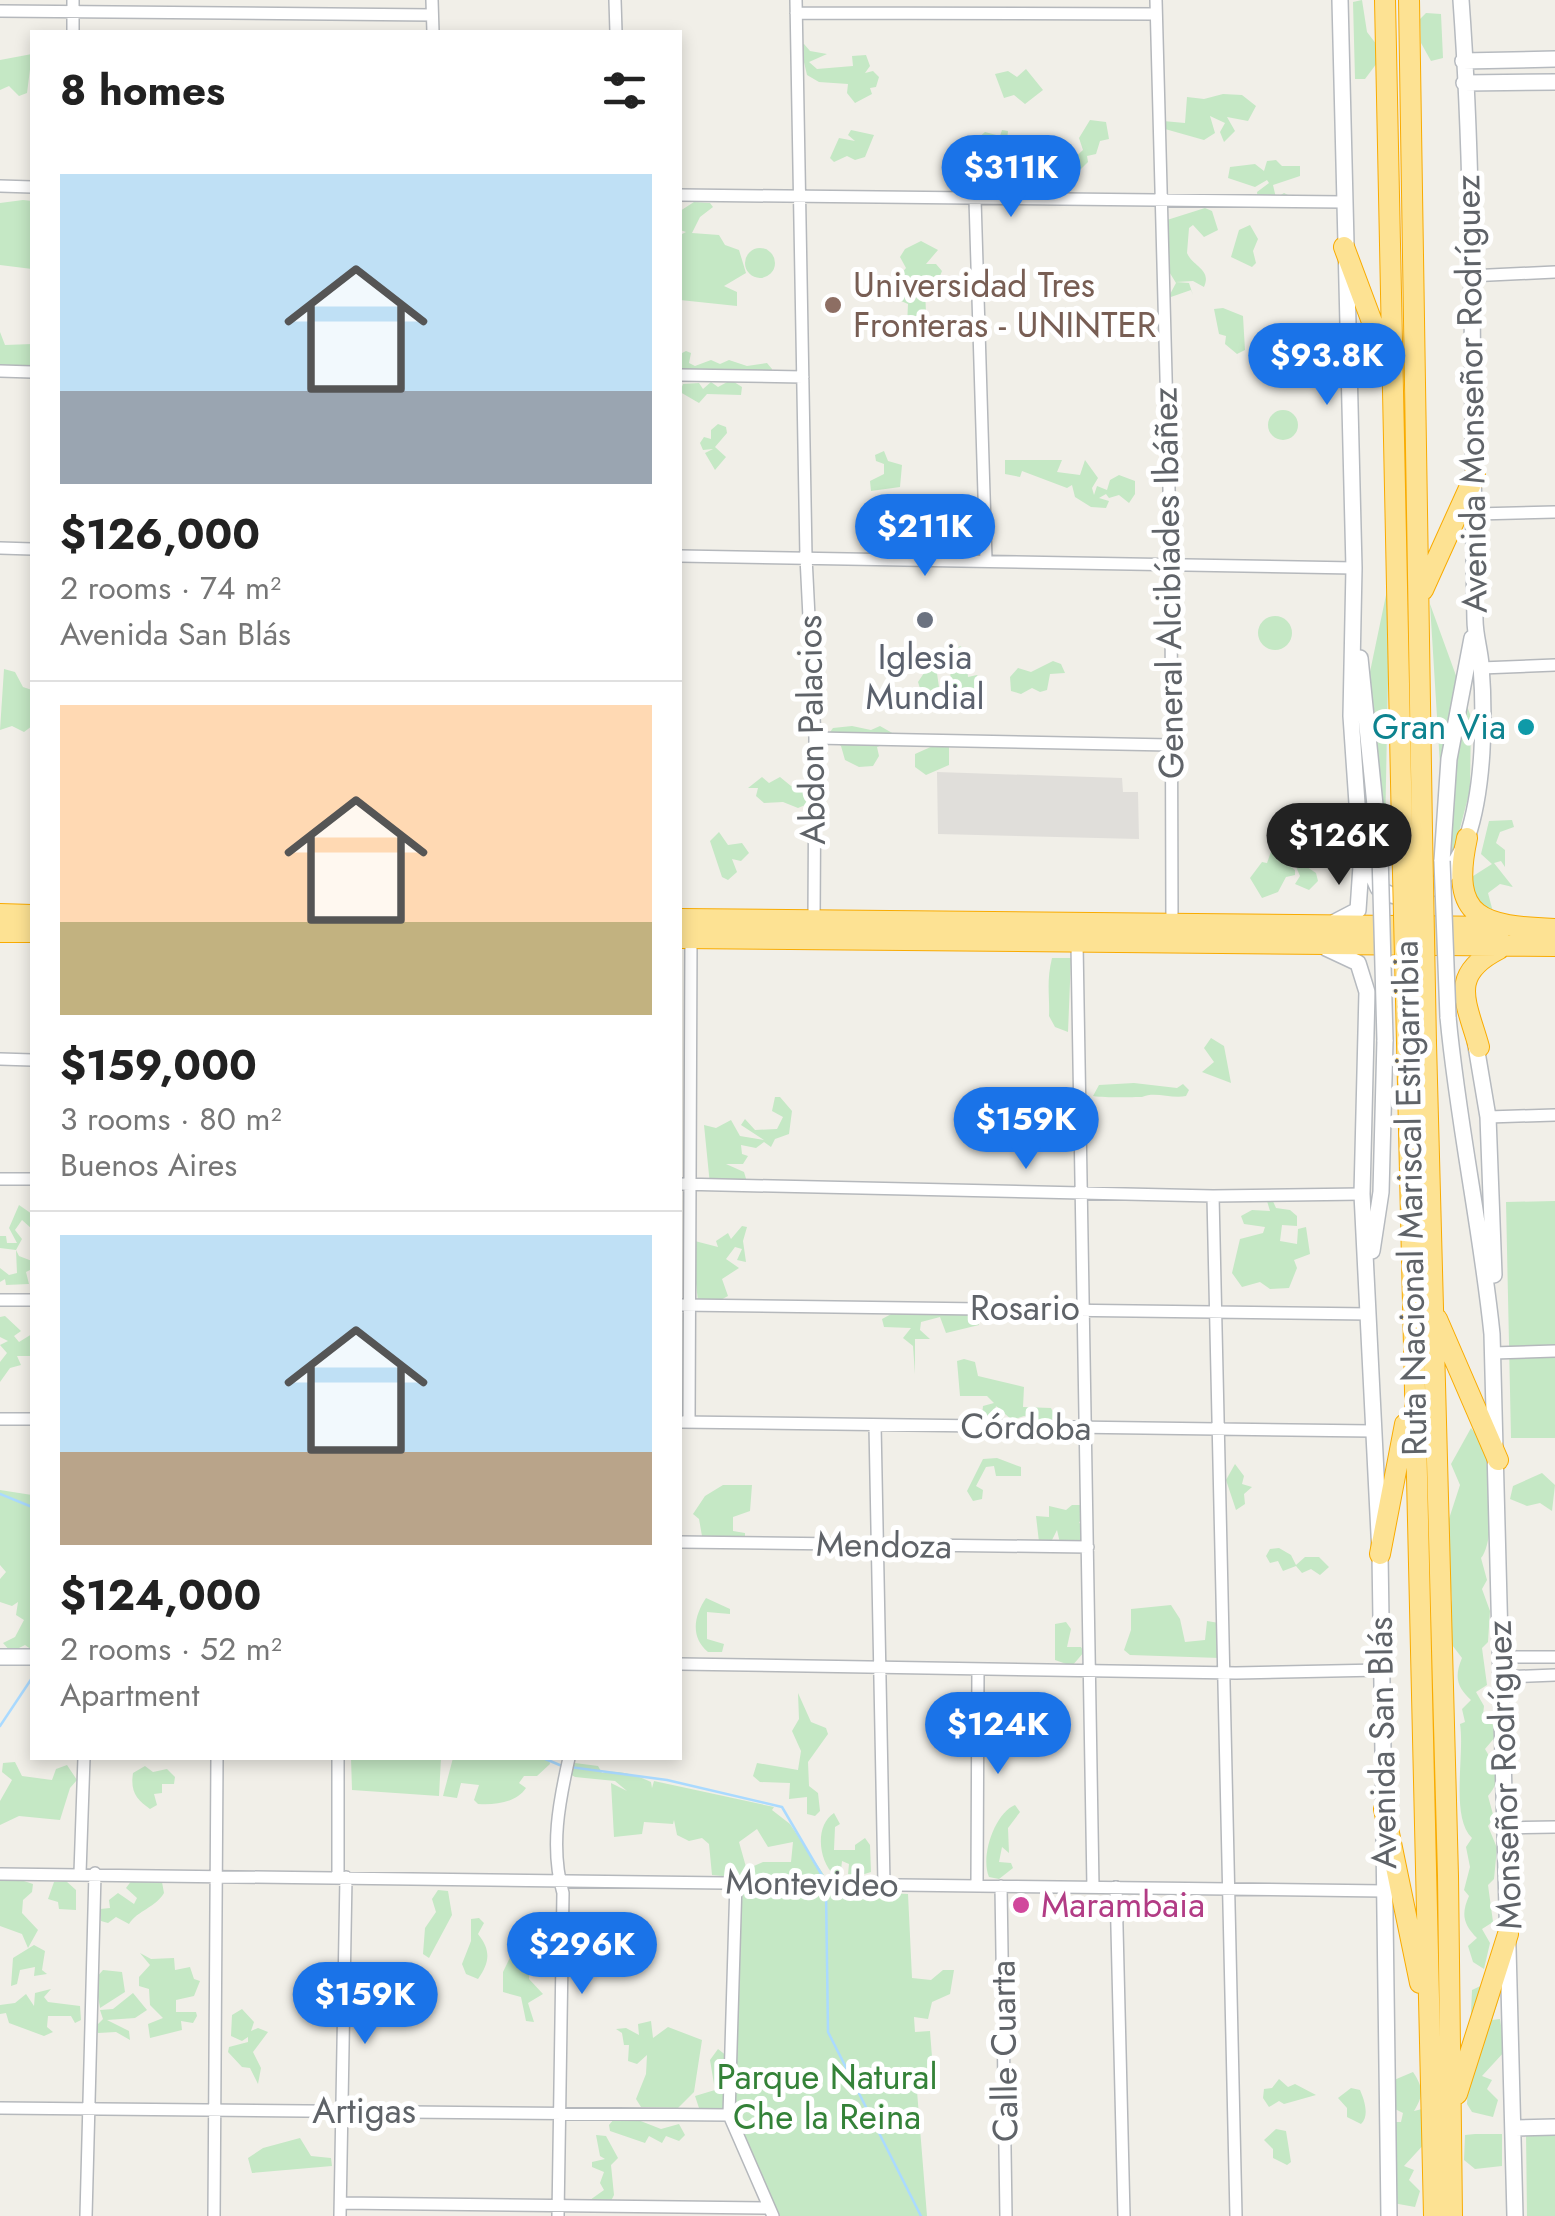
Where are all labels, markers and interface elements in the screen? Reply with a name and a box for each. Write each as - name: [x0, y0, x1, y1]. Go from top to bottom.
- text: 8 homes: [60, 60, 225, 121]
- icon: filters: [597, 63, 652, 118]
- pin: $311K: [941, 135, 1081, 220]
- text: $311K: [964, 144, 1058, 190]
- street label: Avenida Monseñor Rodríguez: [1442, 174, 1500, 614]
- icon: home: [266, 239, 446, 419]
- place label: Universidad Tres Fronteras - UNINTER: [853, 260, 1157, 350]
- marker: Universidad Tres Fronteras - UNINTER: [822, 294, 844, 316]
- pin: $93.8K: [1246, 323, 1408, 408]
- text: $93.8K: [1270, 332, 1384, 378]
- street label: General Alcibíades Ibáñez: [1140, 387, 1196, 779]
- pin: $211K: [855, 494, 995, 579]
- text: $211K: [877, 503, 973, 549]
- text: $126,000: [60, 504, 260, 565]
- text: 2 rooms · 74 m²: [60, 565, 281, 611]
- marker: Iglesia Mundial: [914, 609, 936, 631]
- text: Avenida San Blás: [60, 611, 291, 657]
- street label: Abdon Palacios: [784, 615, 838, 845]
- place label: Iglesia Mundial: [865, 632, 985, 722]
- place label: Gran Via: [1372, 702, 1506, 752]
- marker: Gran Via: [1515, 716, 1537, 738]
- icon: home: [266, 770, 446, 950]
- pin: $126K: [1269, 803, 1409, 888]
- text: $126K: [1289, 812, 1389, 858]
- street label: Ruta Nacional Mariscal Estigarribia: [1381, 940, 1439, 1456]
- text: $159,000: [60, 1035, 257, 1096]
- pin: $159K: [956, 1087, 1096, 1172]
- text: 3 rooms · 80 m²: [60, 1096, 281, 1142]
- text: $159K: [976, 1096, 1076, 1142]
- text: Buenos Aires: [60, 1142, 237, 1188]
- street label: Rosario: [970, 1283, 1080, 1333]
- icon: home: [266, 1300, 446, 1480]
- street label: Córdoba: [960, 1401, 1092, 1453]
- street label: Mendoza: [815, 1519, 953, 1571]
- text: $124,000: [60, 1565, 261, 1626]
- street label: Avenida San Blás: [1355, 1616, 1409, 1870]
- street label: Monseñor Rodríguez: [1474, 1619, 1534, 1931]
- text: 2 rooms · 52 m²: [60, 1626, 282, 1672]
- text: Apartment: [60, 1672, 199, 1718]
- pin: $124K: [928, 1692, 1068, 1777]
- text: $124K: [947, 1701, 1049, 1747]
- street label: Montevideo: [725, 1856, 899, 1910]
- place label: Marambaia: [1041, 1880, 1205, 1930]
- marker: Marambaia: [1010, 1894, 1032, 1916]
- pin: $296K: [512, 1912, 652, 1997]
- text: $296K: [529, 1921, 635, 1967]
- street label: Calle Cuarta: [977, 1960, 1031, 2142]
- pin: $159K: [295, 1962, 435, 2047]
- text: $159K: [315, 1971, 415, 2017]
- park label: Parque Natural Che la Reina: [717, 2052, 937, 2142]
- street label: Artigas: [312, 2086, 416, 2136]

